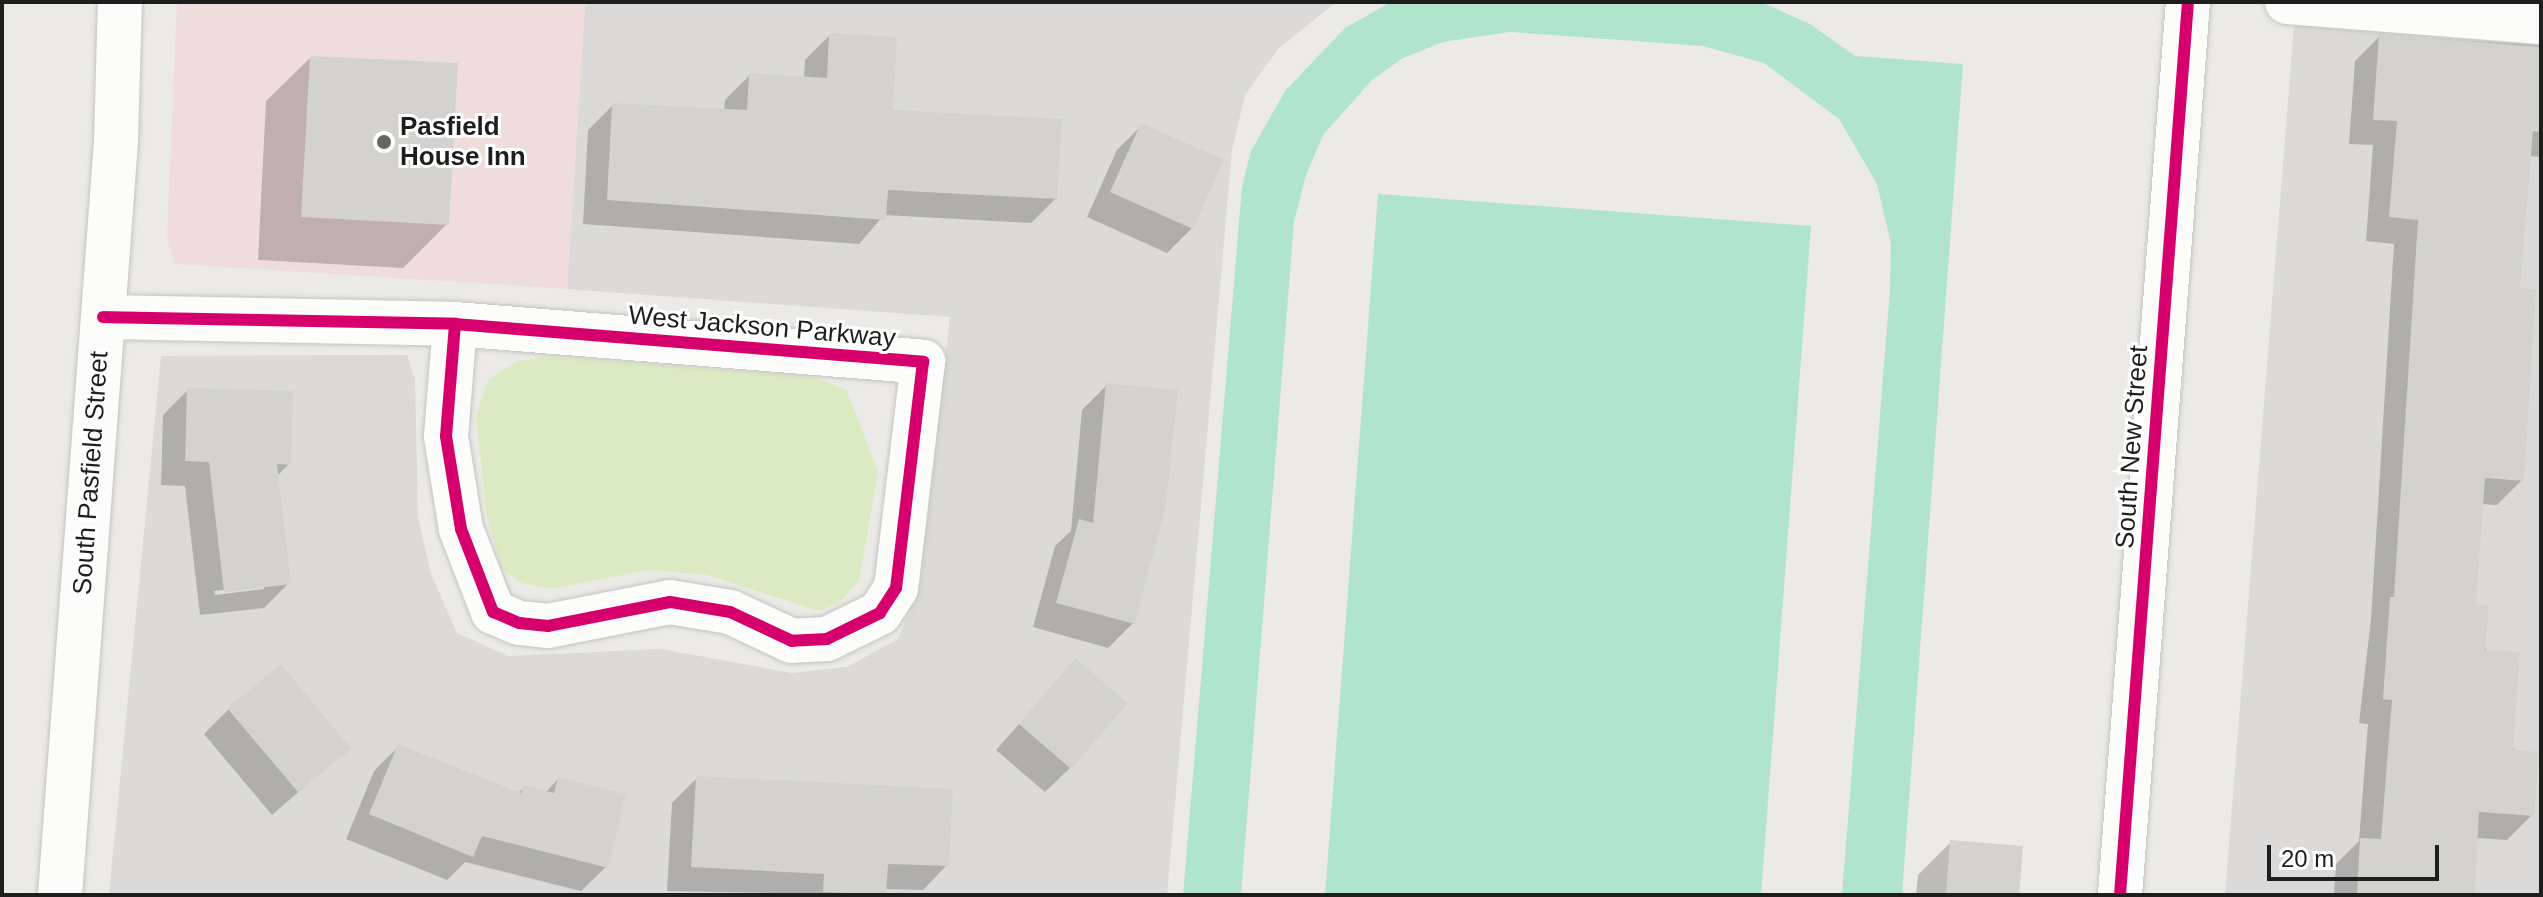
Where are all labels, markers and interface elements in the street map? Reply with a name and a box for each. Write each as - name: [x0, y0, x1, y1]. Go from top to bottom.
- place label: Pasfield House Inn: [400, 111, 526, 172]
- marker: Pasfield House Inn: [375, 133, 393, 151]
- street label: West Jackson Parkway: [627, 300, 897, 354]
- street label: South New Street: [2109, 344, 2155, 550]
- street label: South Pasfield Street: [67, 350, 115, 596]
- scale bar: [2271, 829, 2443, 879]
- text: 20 m: [2281, 845, 2334, 872]

